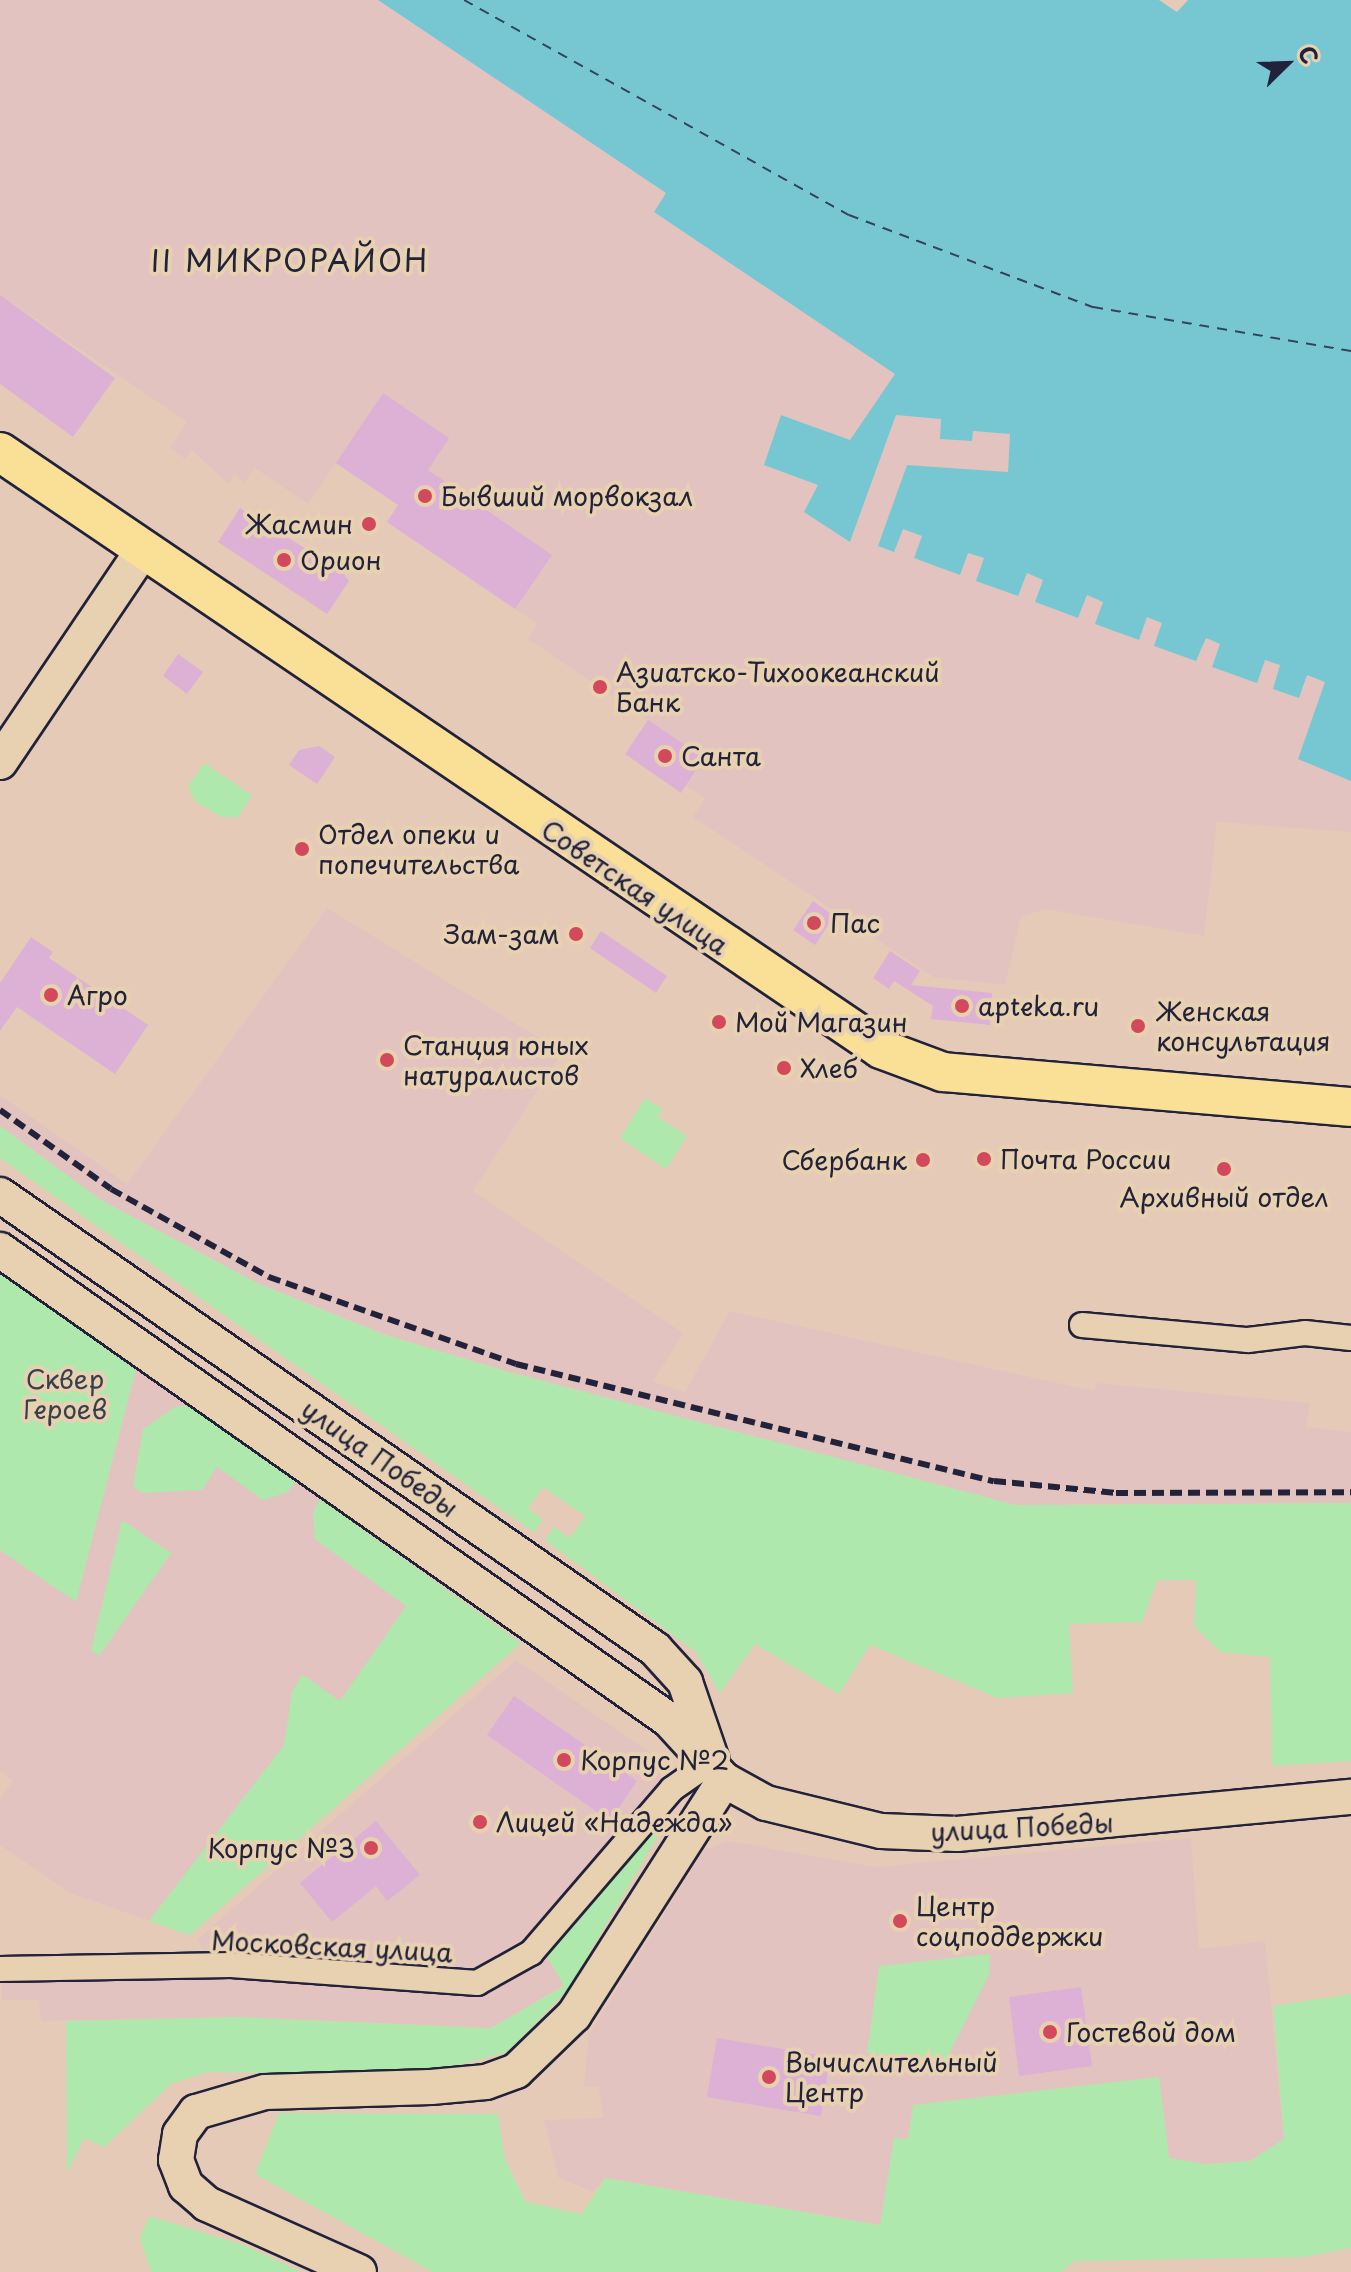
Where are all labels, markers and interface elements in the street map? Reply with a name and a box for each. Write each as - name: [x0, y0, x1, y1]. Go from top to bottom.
- north arrow: [1247, 24, 1327, 104]
- text: С: [1291, 40, 1328, 68]
- district label: II МИКРОРАЙОН: [149, 242, 431, 278]
- place label: Бывший морвокзал: [441, 480, 694, 512]
- marker: Бывший морвокзал: [416, 487, 434, 505]
- place label: Жасмин: [245, 508, 353, 540]
- marker: Жасмин: [360, 515, 378, 533]
- place label: Орион: [300, 544, 382, 576]
- marker: Орион: [275, 551, 293, 569]
- place label: Азиатско-Тихоокеанский Банк: [616, 656, 940, 718]
- marker: Азиатско-Тихоокеанский Банк: [591, 678, 609, 696]
- place label: Санта: [681, 740, 761, 772]
- marker: Санта: [656, 747, 674, 765]
- street label: Советская улица: [535, 813, 735, 961]
- place label: Отдел опеки и попечительства: [318, 818, 519, 880]
- marker: Отдел опеки и попечительства: [293, 840, 311, 858]
- place label: Пас: [830, 907, 880, 939]
- marker: Пас: [805, 914, 823, 932]
- place label: Зам-зам: [444, 918, 560, 950]
- marker: Зам-зам: [567, 925, 585, 943]
- place label: Агро: [67, 979, 128, 1011]
- marker: Агро: [42, 986, 60, 1004]
- place label: apteka.ru: [978, 990, 1099, 1022]
- place label: Женская консультация: [1156, 995, 1331, 1056]
- marker: apteka.ru: [953, 997, 971, 1015]
- place label: Мой Магазин: [735, 1006, 909, 1038]
- marker: Мой Магазин: [710, 1013, 728, 1031]
- marker: Женская консультация: [1127, 1015, 1149, 1037]
- place label: Станция юных натуралистов: [403, 1029, 589, 1090]
- marker: Станция юных натуралистов: [378, 1051, 396, 1069]
- place label: Хлеб: [800, 1052, 858, 1084]
- marker: Хлеб: [775, 1059, 793, 1077]
- place label: Почта России: [1000, 1143, 1173, 1175]
- place label: Сбербанк: [782, 1144, 907, 1176]
- marker: Почта России: [975, 1150, 993, 1168]
- marker: Сбербанк: [914, 1151, 932, 1169]
- marker: Архивный отдел: [1215, 1160, 1233, 1178]
- place label: Архивный отдел: [1119, 1181, 1329, 1213]
- park label: Сквер Героев: [23, 1363, 107, 1424]
- street label: улица Победы: [295, 1392, 465, 1524]
- place label: Корпус №2: [580, 1744, 730, 1776]
- marker: Корпус №2: [555, 1751, 573, 1769]
- place label: Лицей «Надежда»: [496, 1806, 732, 1838]
- street label: улица Победы: [929, 1807, 1115, 1847]
- marker: Лицей «Надежда»: [471, 1813, 489, 1831]
- place label: Корпус №3: [206, 1832, 355, 1864]
- marker: Корпус №3: [362, 1839, 380, 1857]
- place label: Центр соцподдержки: [916, 1890, 1103, 1952]
- marker: Центр соцподдержки: [891, 1912, 909, 1930]
- street label: Московская улица: [210, 1924, 454, 1968]
- place label: Гостевой дом: [1066, 2016, 1236, 2048]
- marker: Гостевой дом: [1041, 2023, 1059, 2041]
- place label: Вычислительный Центр: [785, 2046, 998, 2108]
- marker: Вычислительный Центр: [760, 2068, 778, 2086]

